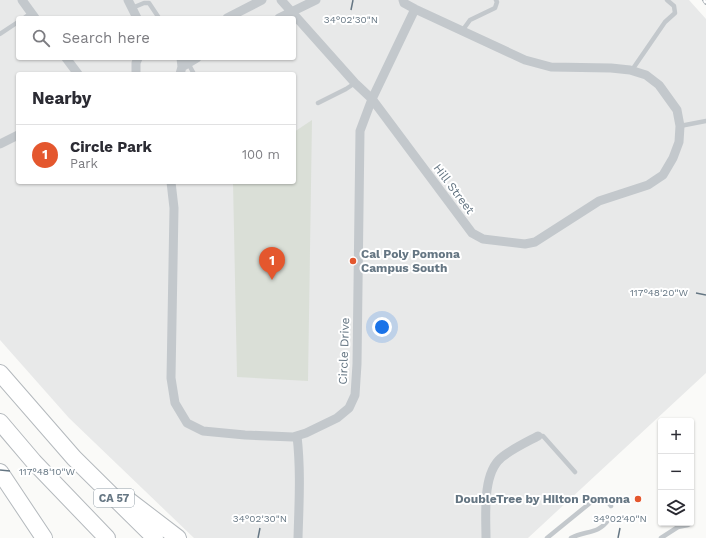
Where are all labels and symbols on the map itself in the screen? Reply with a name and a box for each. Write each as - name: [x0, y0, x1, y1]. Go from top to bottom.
- text: 34°02'30"N: [324, 14, 378, 25]
- street label: Hill Street: [431, 161, 477, 217]
- pin: 1: [259, 247, 285, 280]
- place label: Cal Poly Pomona Campus South: [361, 247, 460, 275]
- marker: Cal Poly Pomona Campus South: [348, 256, 358, 266]
- text: 117°48'20"W: [630, 287, 688, 298]
- street label: Circle Drive: [336, 317, 352, 385]
- your location: [372, 317, 392, 337]
- text: 117°48'10"W: [19, 466, 75, 477]
- road number: CA 57: [94, 489, 134, 507]
- place label: DoubleTree by Hilton Pomona: [455, 492, 630, 506]
- marker: DoubleTree by Hilton Pomona: [633, 494, 643, 504]
- text: 34°02'30"N: [233, 513, 287, 524]
- text: 34°02'40"N: [593, 513, 647, 524]

